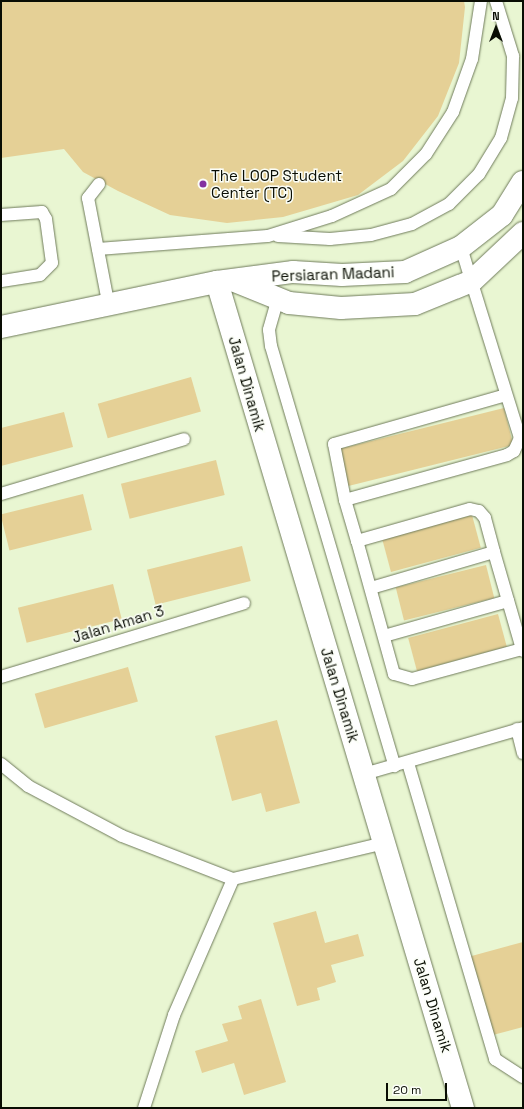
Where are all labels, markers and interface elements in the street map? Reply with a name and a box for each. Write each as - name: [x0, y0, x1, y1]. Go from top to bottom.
- north arrow: [476, 8, 516, 48]
- text: N: [492, 9, 500, 23]
- place label: The LOOP Student Center (TC): [211, 166, 342, 201]
- marker: The LOOP Student Center (TC): [198, 179, 208, 189]
- street label: Persiaran Madani: [271, 263, 395, 285]
- street label: Jalan Dinamik: [225, 334, 269, 434]
- street label: Jalan Aman 3: [70, 601, 166, 647]
- street label: Jalan Dinamik: [317, 645, 363, 745]
- street label: Jalan Dinamik: [410, 955, 456, 1055]
- scale bar: [388, 1075, 449, 1101]
- text: 20 m: [393, 1082, 421, 1098]

